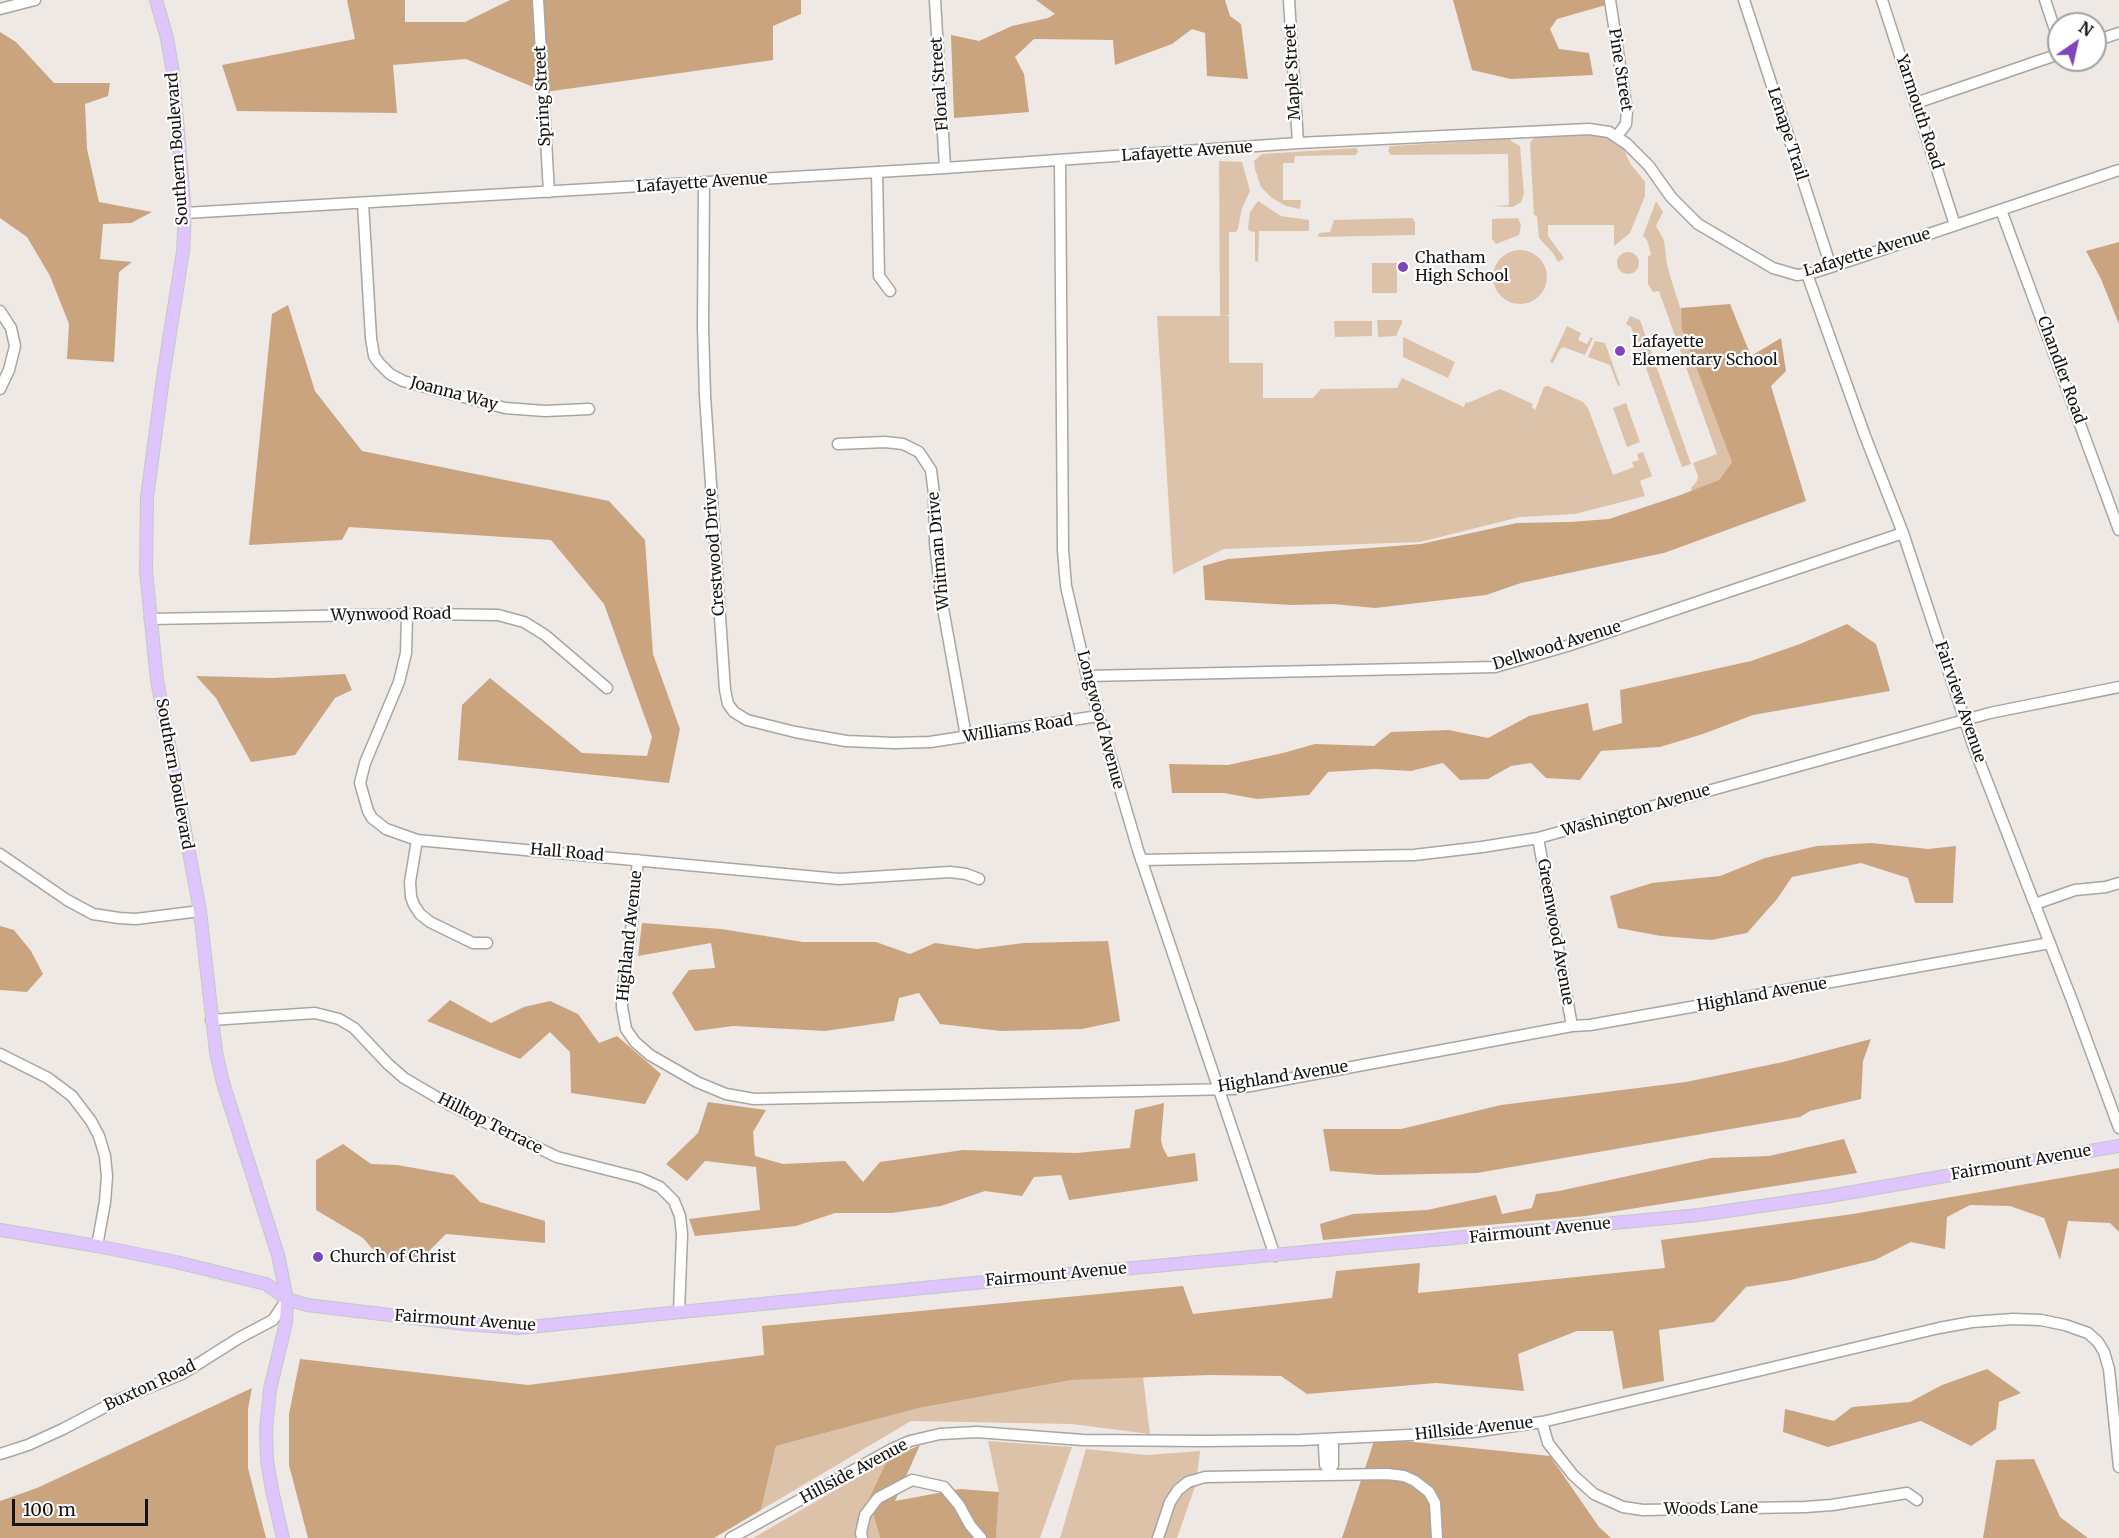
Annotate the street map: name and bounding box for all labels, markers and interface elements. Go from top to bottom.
north arrow [2047,12,2107,72]
text: N [2075,17,2097,41]
street label: Maple Street [1281,23,1305,121]
street label: Pine Street [1604,27,1636,113]
street label: Floral Street [927,36,953,132]
street label: Spring Street [531,45,555,147]
street label: Yarmouth Road [1891,52,1947,172]
street label: Southern Boulevard [163,72,193,226]
street label: Lenape Trail [1763,85,1811,183]
street label: Lafayette Avenue [1121,138,1253,166]
street label: Lafayette Avenue [636,169,768,197]
street label: Lafayette Avenue [1801,225,1933,281]
place label: Chatham High School [1415,248,1509,286]
marker: Chatham High School [1396,260,1410,274]
street label: Chandler Road [2033,314,2089,426]
place label: Lafayette Elementary School [1632,332,1778,370]
marker: Lafayette Elementary School [1613,344,1627,358]
street label: Joanna Way [408,373,500,415]
street label: Crestwood Drive [701,488,729,616]
street label: Whitman Drive [924,491,954,611]
street label: Wynwood Road [331,604,451,626]
street label: Dellwood Avenue [1491,617,1623,675]
street label: Fairview Avenue [1930,639,1990,765]
street label: Longwood Avenue [1072,649,1128,791]
street label: Southern Boulevard [151,697,197,851]
street label: Williams Road [962,711,1074,747]
street label: Washington Avenue [1560,781,1712,841]
street label: Hall Road [529,840,605,866]
street label: Greenwood Avenue [1533,857,1577,1007]
street label: Highland Avenue [614,870,646,1002]
street label: Highland Avenue [1696,974,1828,1016]
street label: Highland Avenue [1217,1057,1349,1097]
street label: Hilltop Terrace [435,1089,545,1159]
street label: Fairmount Avenue [1950,1141,2092,1185]
street label: Fairmount Avenue [1468,1214,1612,1248]
place label: Church of Christ [330,1247,456,1267]
marker: Church of Christ [311,1250,325,1264]
street label: Fairmount Avenue [985,1259,1127,1291]
street label: Fairmount Avenue [394,1306,536,1336]
street label: Buxton Road [101,1356,199,1416]
street label: Hillside Avenue [1414,1413,1534,1445]
street label: Hillside Avenue [797,1436,911,1508]
scale bar [15,1487,152,1525]
text: 100 m [23,1498,76,1521]
street label: Woods Lane [1664,1499,1758,1519]

